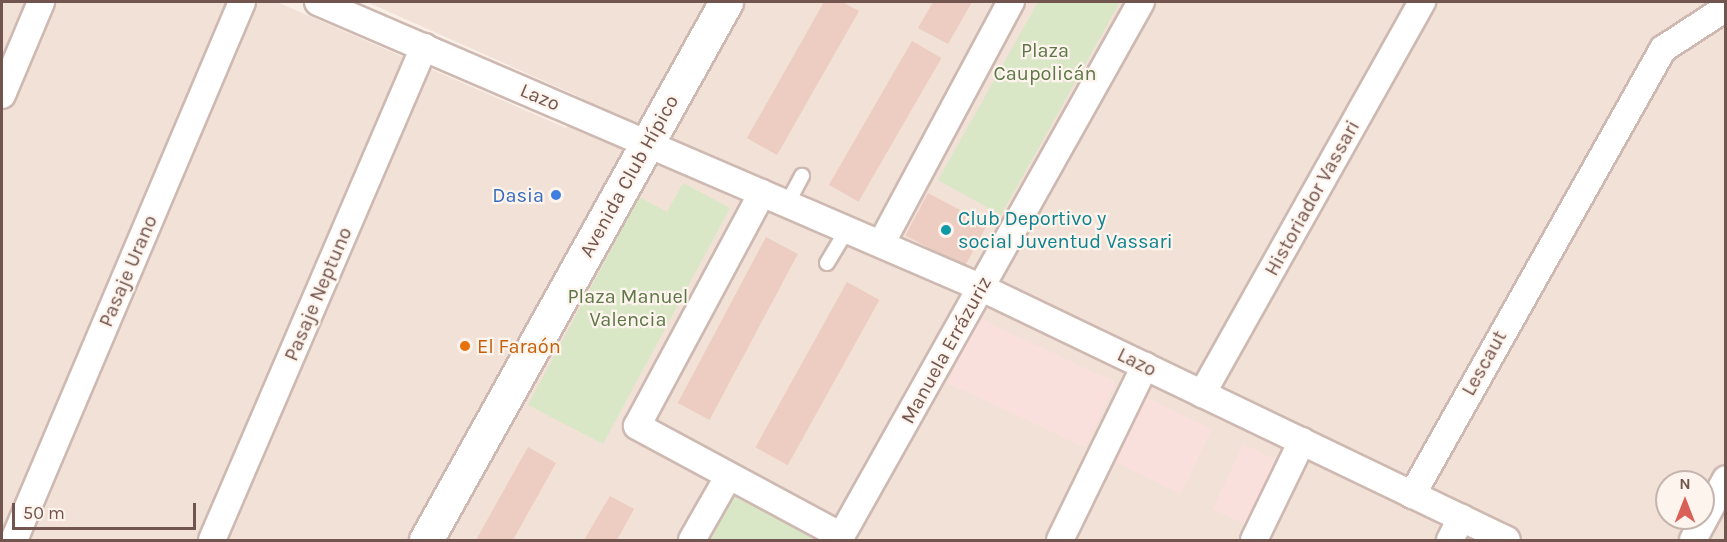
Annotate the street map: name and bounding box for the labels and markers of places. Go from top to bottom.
place label: Dasia [492,183,544,207]
marker: Dasia [549,188,563,202]
place label: Club Deportivo y social Juventud Vassari [958,207,1173,254]
marker: Club Deportivo y social Juventud Vassari [939,223,953,237]
place label: El Faraón [477,334,561,358]
marker: El Faraón [458,339,472,353]

